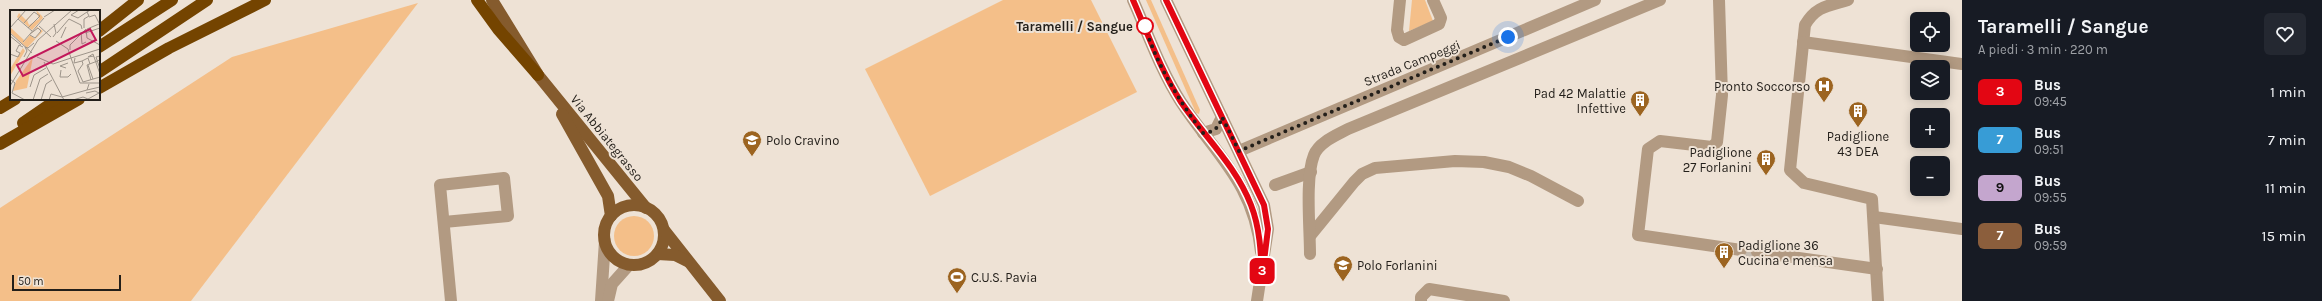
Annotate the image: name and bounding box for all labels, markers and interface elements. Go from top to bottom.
inset map [10,10,100,100]
map controls [1910,12,1950,196]
button: locate [1910,12,1950,52]
button: heart [2264,13,2306,55]
text: Taramelli / Sangue [1978,16,2149,38]
marker: Taramelli / Sangue [1136,17,1154,35]
place label: Taramelli / Sangue [1016,19,1133,34]
your location [1498,27,1518,47]
street label: Strada Campeggi [1362,37,1462,89]
text: A piedi · 3 min · 220 m [1978,42,2108,57]
button: layers [1910,60,1950,100]
hospital icon: Pronto Soccorso [1813,75,1835,103]
text: Bus [2034,76,2061,94]
place label: Pronto Soccorso [1714,79,1810,94]
text: 3 [1996,83,2004,100]
text: 1 min [2270,83,2306,101]
place label: Pad 42 Malattie Infettive [1534,86,1626,116]
building icon: Pad 42 Malattie Infettive [1629,89,1651,117]
street label: Via Abbiategrasso [568,92,646,184]
text: 09:45 [2034,94,2067,109]
building icon: Padiglione 43 DEA [1847,100,1869,128]
button: + [1910,108,1950,148]
text: Bus [2034,124,2061,142]
school or university icon: Polo Cravino [741,129,763,157]
place label: Padiglione 43 DEA [1827,129,1890,159]
text: 7 [1997,131,2003,148]
text: 7 min [2268,131,2306,149]
place label: Polo Cravino [766,133,839,148]
text: 09:51 [2034,142,2064,157]
place label: Padiglione 27 Forlanini [1683,145,1752,175]
building icon: Padiglione 27 Forlanini [1755,148,1777,176]
button: − [1910,156,1950,196]
text: Bus [2034,172,2061,190]
text: 9 [1996,179,2004,196]
text: 11 min [2265,179,2306,197]
text: 09:55 [2034,190,2067,205]
text: Bus [2034,220,2061,238]
text: 7 [1997,227,2003,244]
text: 15 min [2261,227,2306,245]
place label: Padiglione 36 Cucina e mensa [1738,238,1833,268]
text: 09:59 [2034,238,2067,253]
building icon: Padiglione 36 Cucina e mensa [1713,241,1735,269]
school or university icon: Polo Forlanini [1332,254,1354,282]
line badge: 3 [1249,258,1275,284]
place label: Polo Forlanini [1357,258,1438,273]
text: 3 [1258,262,1266,279]
sports icon: C.U.S. Pavia [946,266,968,294]
place label: C.U.S. Pavia [971,270,1037,285]
scale bar [12,273,121,292]
text: 50 m [18,275,44,288]

